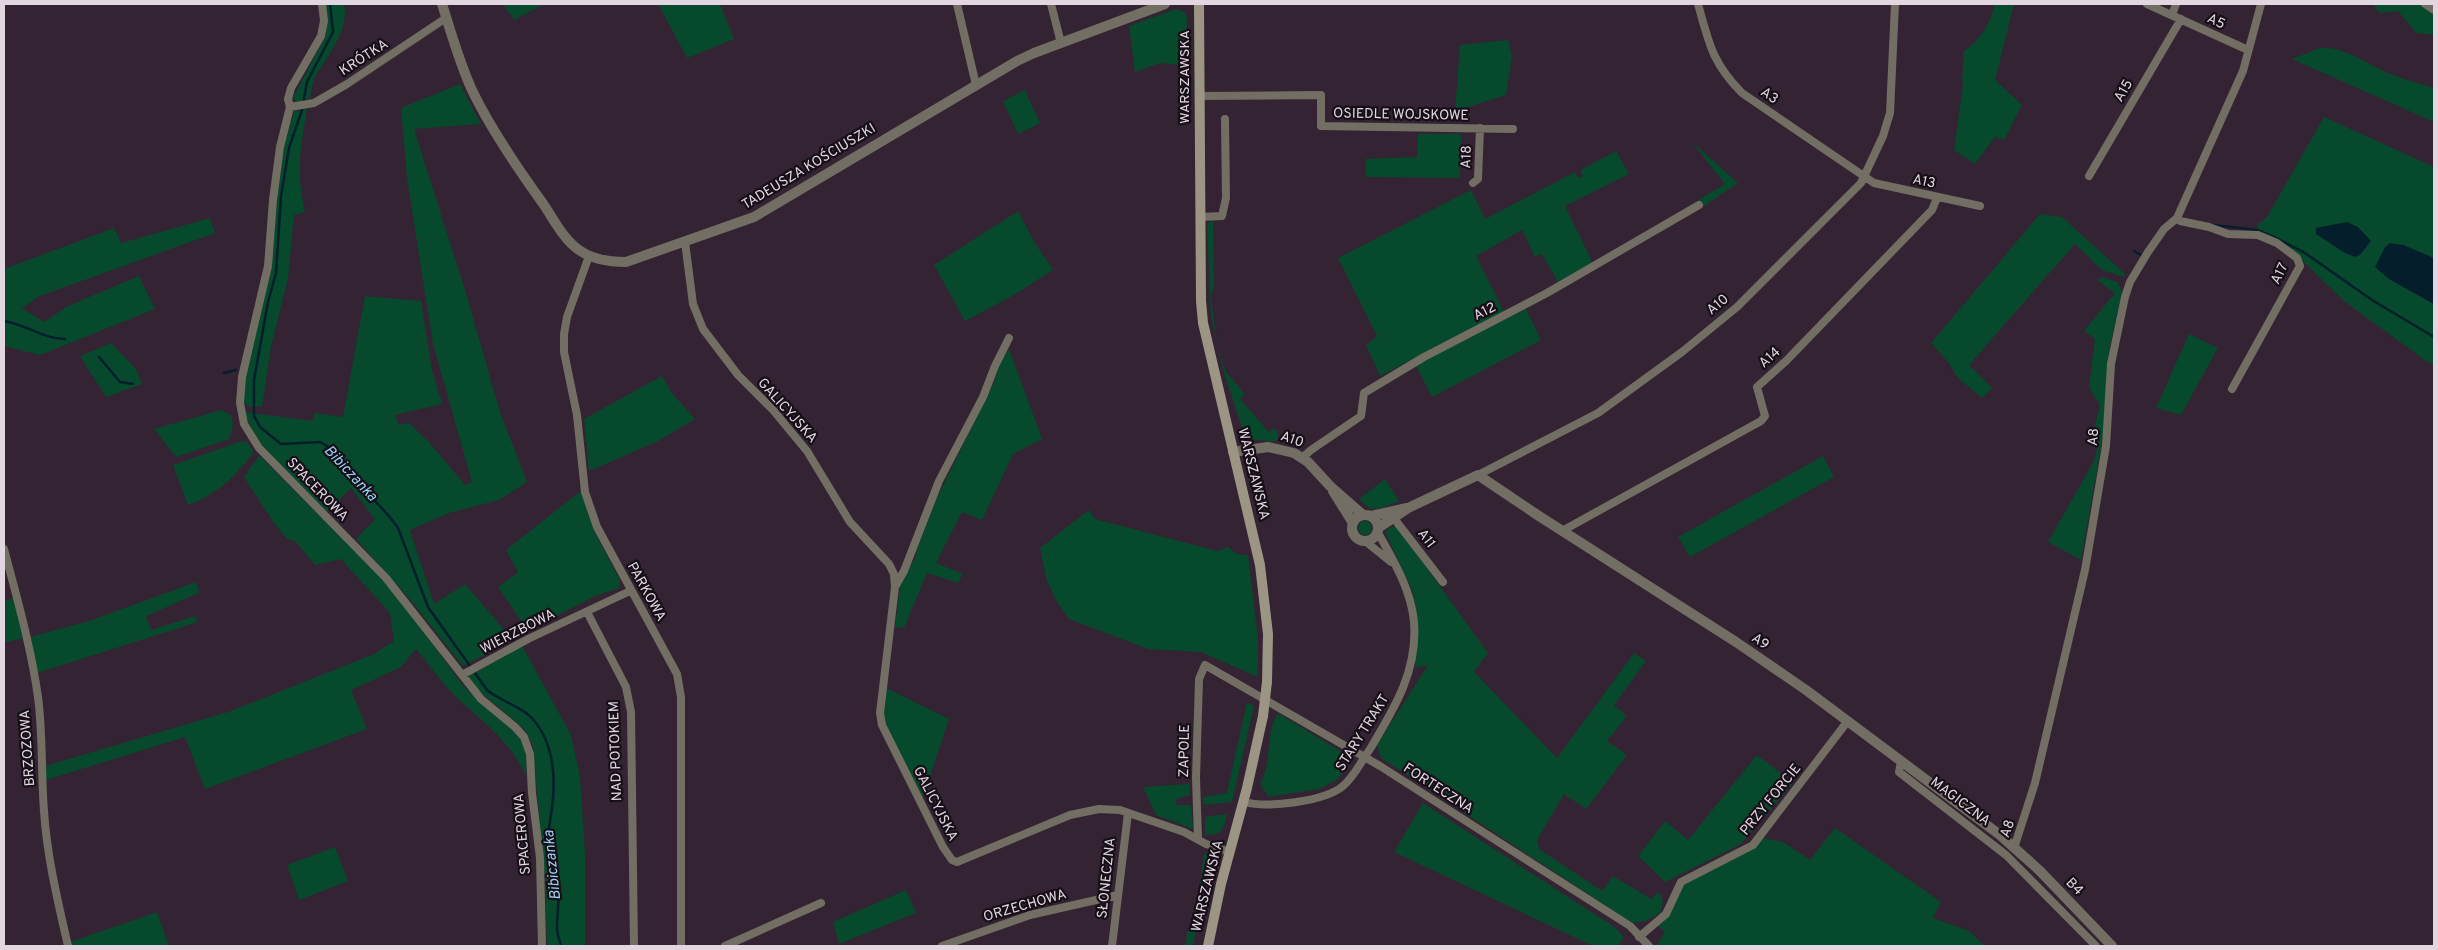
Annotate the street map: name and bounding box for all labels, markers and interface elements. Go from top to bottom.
street label: A5 [2204,10,2228,34]
street label: WARSZAWSKA [1177,30,1194,124]
street label: KRÓTKA [336,35,392,80]
street label: A15 [2111,77,2137,105]
street label: A3 [1757,84,1781,108]
street label: OSIEDLE WOJSKOWE [1333,105,1469,125]
street label: TADEUSZA KOŚCIUSZKI [738,119,879,214]
street label: A18 [1458,145,1476,169]
street label: A13 [1911,171,1937,193]
street label: A17 [2267,260,2293,288]
street label: A10 [1704,291,1732,319]
street label: A12 [1471,299,1499,325]
street label: A14 [1756,344,1784,372]
street label: GALICYJSKA [753,375,821,447]
street label: WARSZAWSKA [1233,426,1273,522]
street label: A8 [2085,427,2103,447]
street label: A10 [1278,428,1306,452]
water label: Bibiczanka [319,442,381,506]
street label: SPACEROWA [283,455,351,525]
street label: A11 [1413,526,1439,552]
street label: PARKOWA [623,559,669,625]
street label: WIERZBOWA [478,606,558,658]
street label: A9 [1748,630,1772,654]
street label: STARY TRAKT [1333,691,1393,775]
street label: NAD POTOKIEM [606,700,626,802]
street label: BRZOZOWA [17,709,39,787]
street label: ZAPOLE [1176,724,1194,778]
street label: FORTECZNA [1400,760,1476,818]
street label: PRZY FORCIE [1737,761,1805,839]
street label: GALICYJSKA [909,764,961,844]
street label: MAGICZNA [1927,774,1993,830]
street label: SPACEROWA [511,793,535,875]
street label: A8 [1997,818,2019,840]
water label: Bibiczanka [540,829,566,901]
street label: SŁONECZNA [1094,837,1120,919]
street label: WARSZAWSKA [1188,838,1228,934]
street label: B4 [2062,875,2086,899]
street label: ORZECHOWA [982,886,1068,926]

